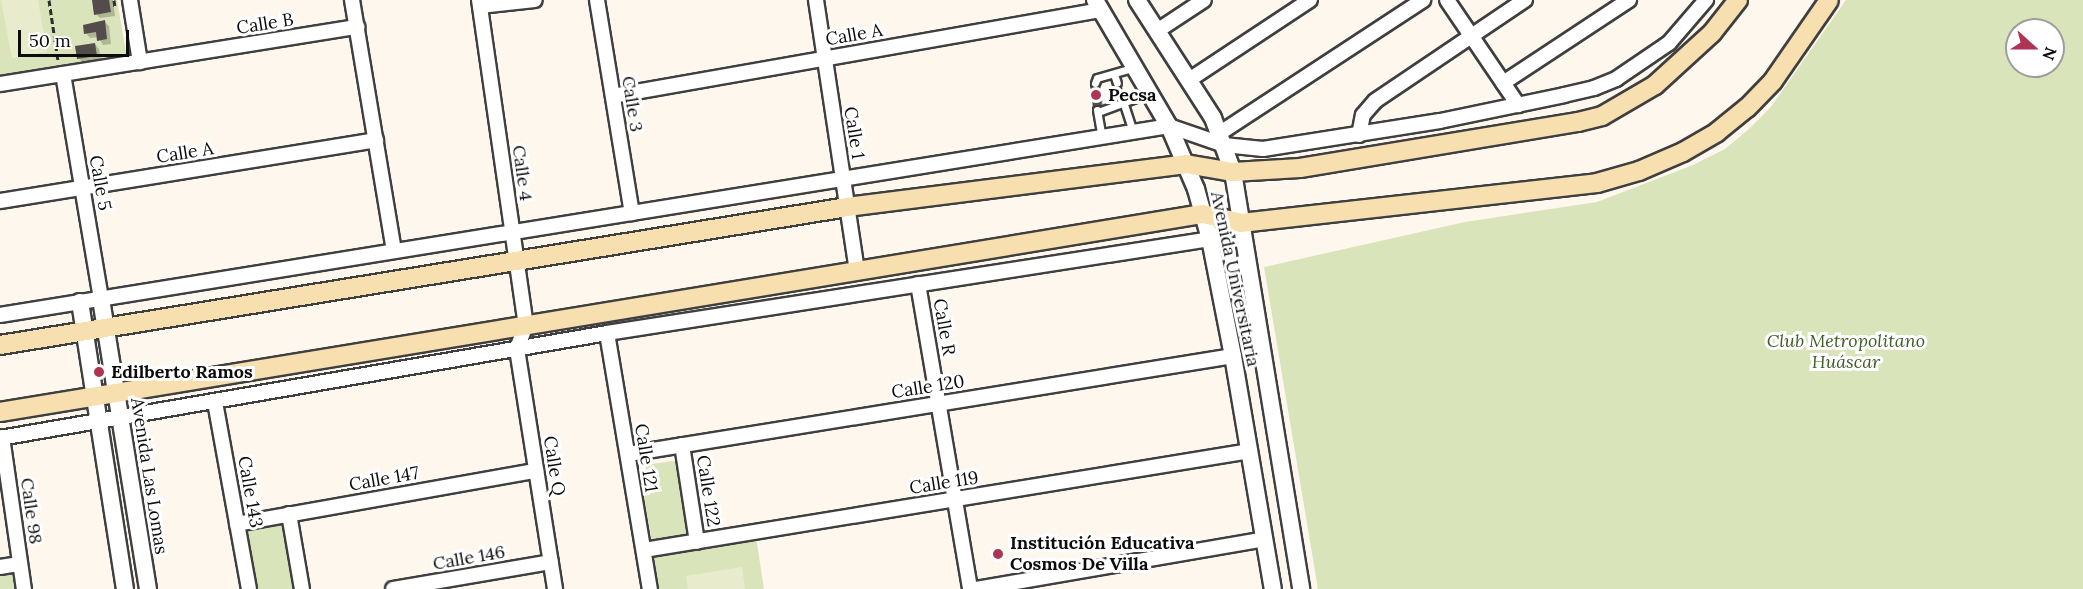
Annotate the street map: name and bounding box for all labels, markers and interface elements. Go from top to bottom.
street label: Calle B [235,9,295,39]
scale bar [21,18,132,56]
north arrow [2005,18,2065,78]
street label: Calle A [824,19,884,51]
text: 50 m [29,29,71,52]
text: N [2038,44,2061,63]
street label: Calle 3 [617,75,647,133]
place label: Pecsa [1108,84,1156,106]
marker: Pecsa [1089,88,1103,102]
street label: Calle 1 [839,105,869,161]
street label: Calle A [155,138,215,168]
street label: Calle 4 [507,144,537,202]
street label: Calle 5 [85,154,115,212]
street label: Avenida Universitaria [1206,189,1264,369]
street label: Calle R [928,297,960,357]
park label: Club Metropolitano Huáscar [1767,331,1925,374]
place label: Edilberto Ramos [111,361,253,383]
marker: Edilberto Ramos [92,365,106,379]
street label: Calle 120 [890,371,966,403]
street label: Avenida Las Lomas [126,396,172,556]
street label: Calle 121 [630,422,662,494]
street label: Calle Q [539,434,569,498]
street label: Calle 143 [233,454,267,530]
street label: Calle 122 [692,454,724,528]
street label: Calle 147 [347,462,421,496]
street label: Calle 119 [908,467,980,499]
street label: Calle 98 [16,476,46,546]
place label: Institución Educativa Cosmos De Villa [1010,533,1194,576]
street label: Calle 146 [431,541,507,575]
marker: Institución Educativa Cosmos De Villa [991,547,1005,561]

